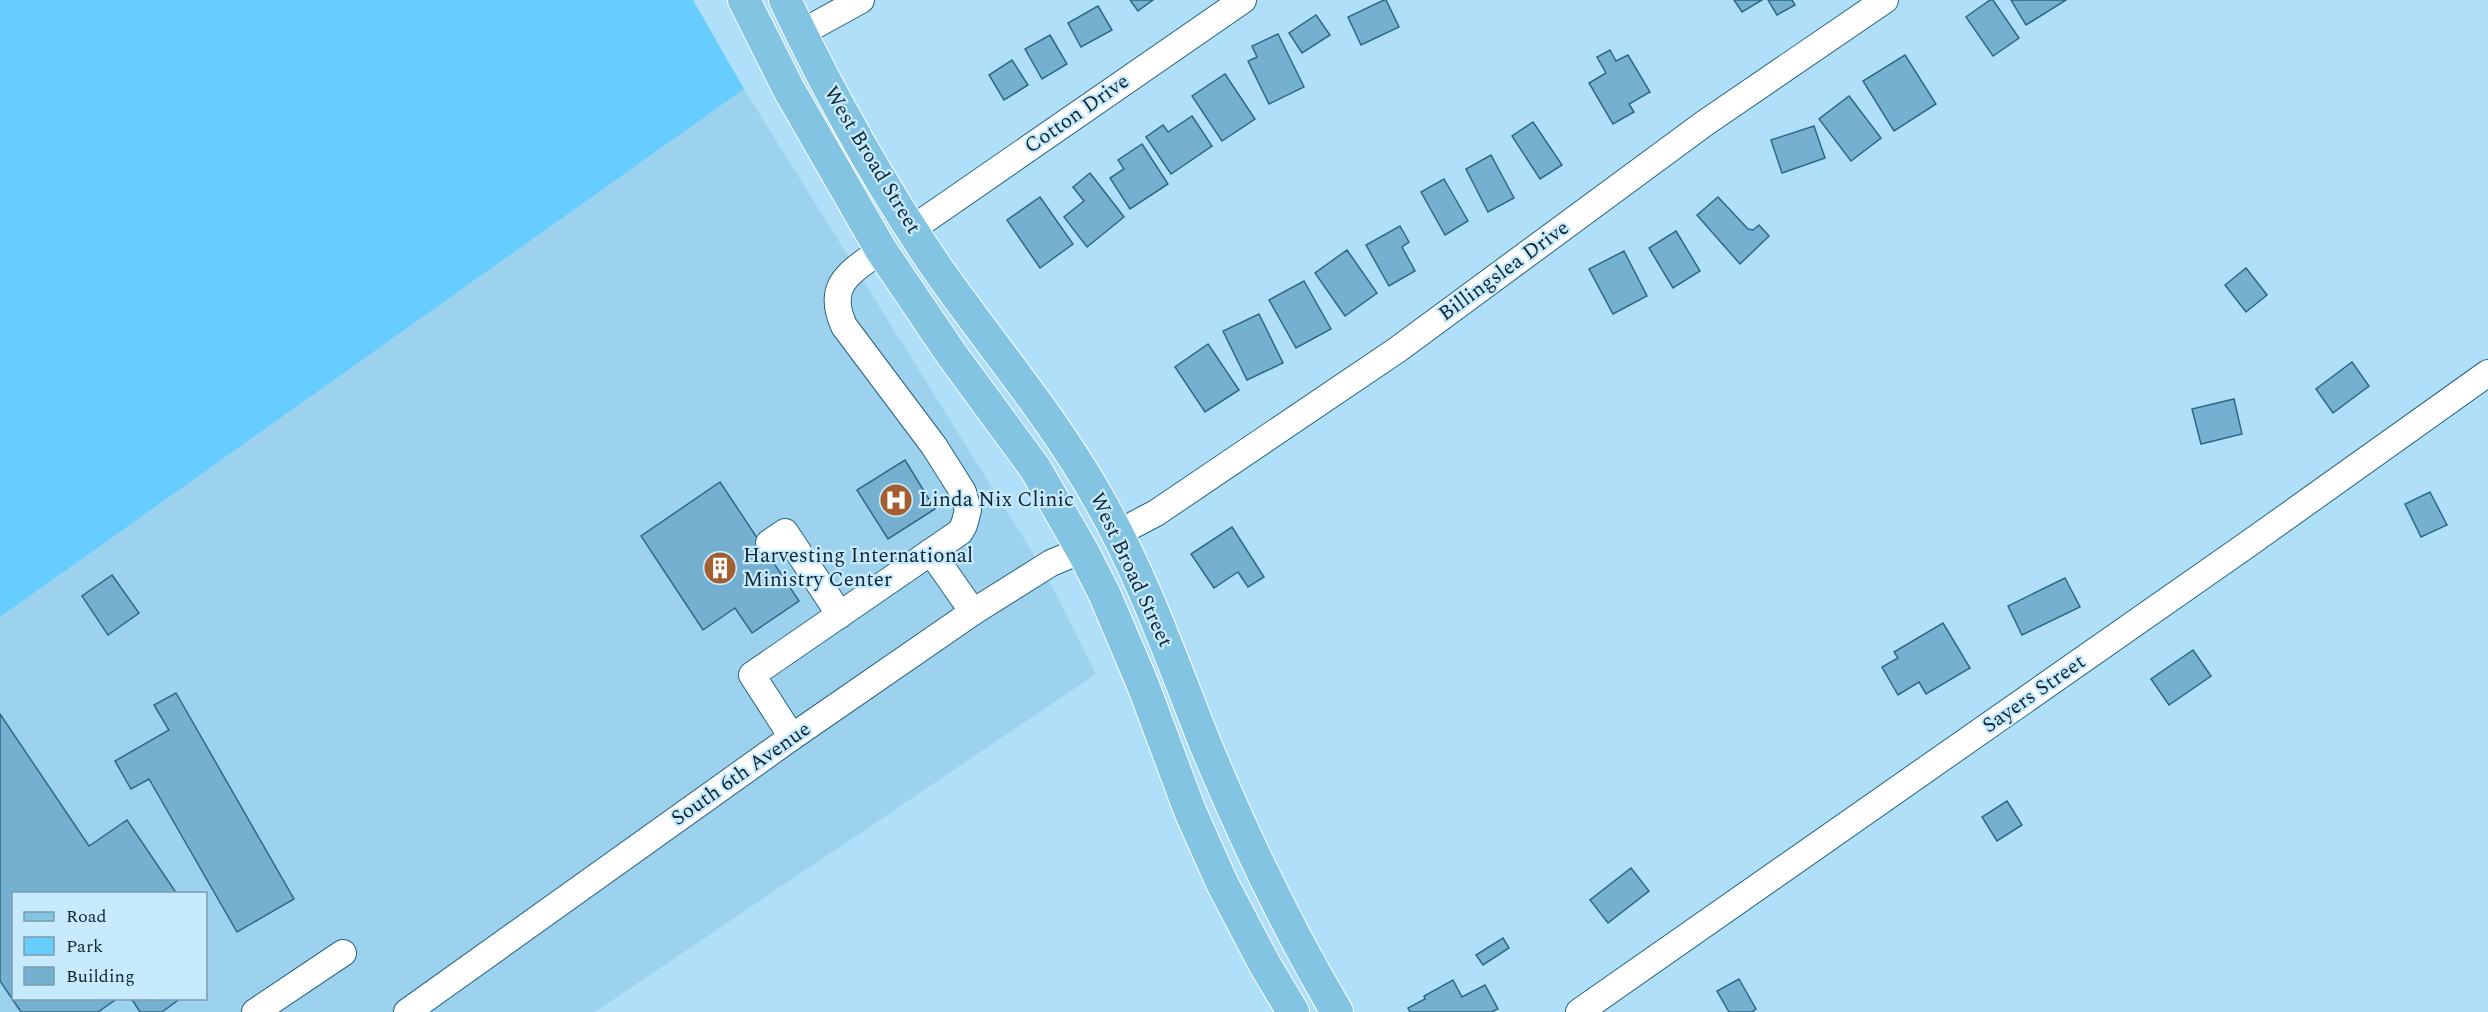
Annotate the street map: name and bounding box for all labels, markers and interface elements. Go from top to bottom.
street label: Cotton Drive [1018,66,1136,162]
street label: West Broad Street [815,80,929,240]
street label: Billingslea Drive [1432,212,1576,330]
hospital icon: Linda Nix Clinic [878,482,914,518]
place label: Linda Nix Clinic [919,484,1074,516]
street label: West Broad Street [1081,487,1181,653]
place label: Harvesting International Ministry Center [743,540,973,596]
building icon: Harvesting International Ministry Center [702,550,738,586]
street label: Sayers Street [1976,647,2092,741]
street label: South 6th Avenue [665,714,817,834]
legend [12,892,207,1000]
text: Road [66,903,107,930]
text: Park [66,933,103,960]
text: Building [66,963,135,990]

